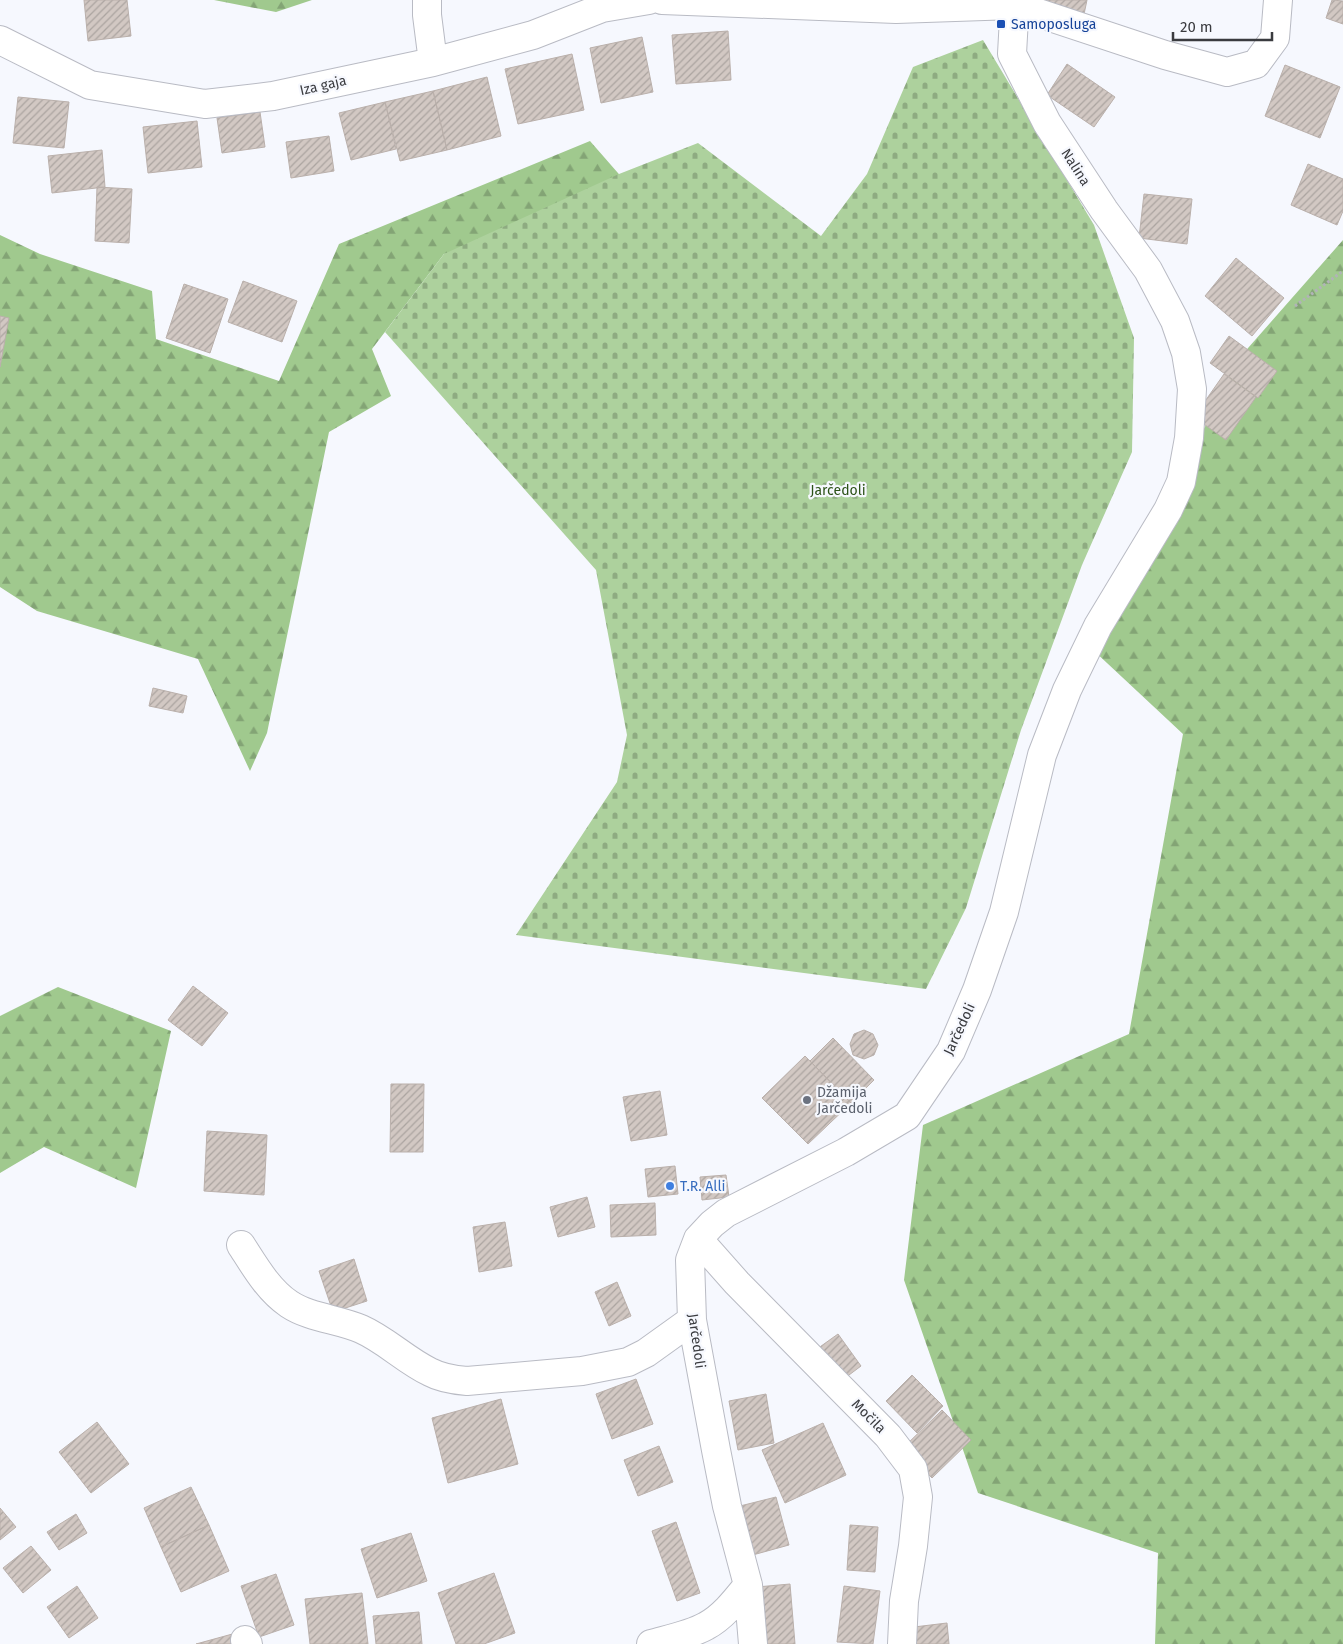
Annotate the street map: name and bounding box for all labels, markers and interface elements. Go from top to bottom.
scale bar [1173,10,1272,42]
place label: Samoposluga [1011,16,1096,33]
marker: Samoposluga [995,18,1007,30]
text: 20 m [1180,18,1213,36]
street label: Iza gaja [298,72,348,99]
street label: Nalina [1057,145,1094,189]
park label: Jarčedoli [810,482,866,499]
street label: Jarčedoli [940,1000,979,1058]
place label: Džamija Jarčedoli [817,1084,873,1117]
marker: Džamija Jarčedoli [801,1094,813,1106]
place label: T.R. Alli [680,1178,725,1195]
marker: T.R. Alli [664,1180,676,1192]
street label: Jarčedoli [684,1312,709,1370]
street label: Močila [848,1396,889,1437]

